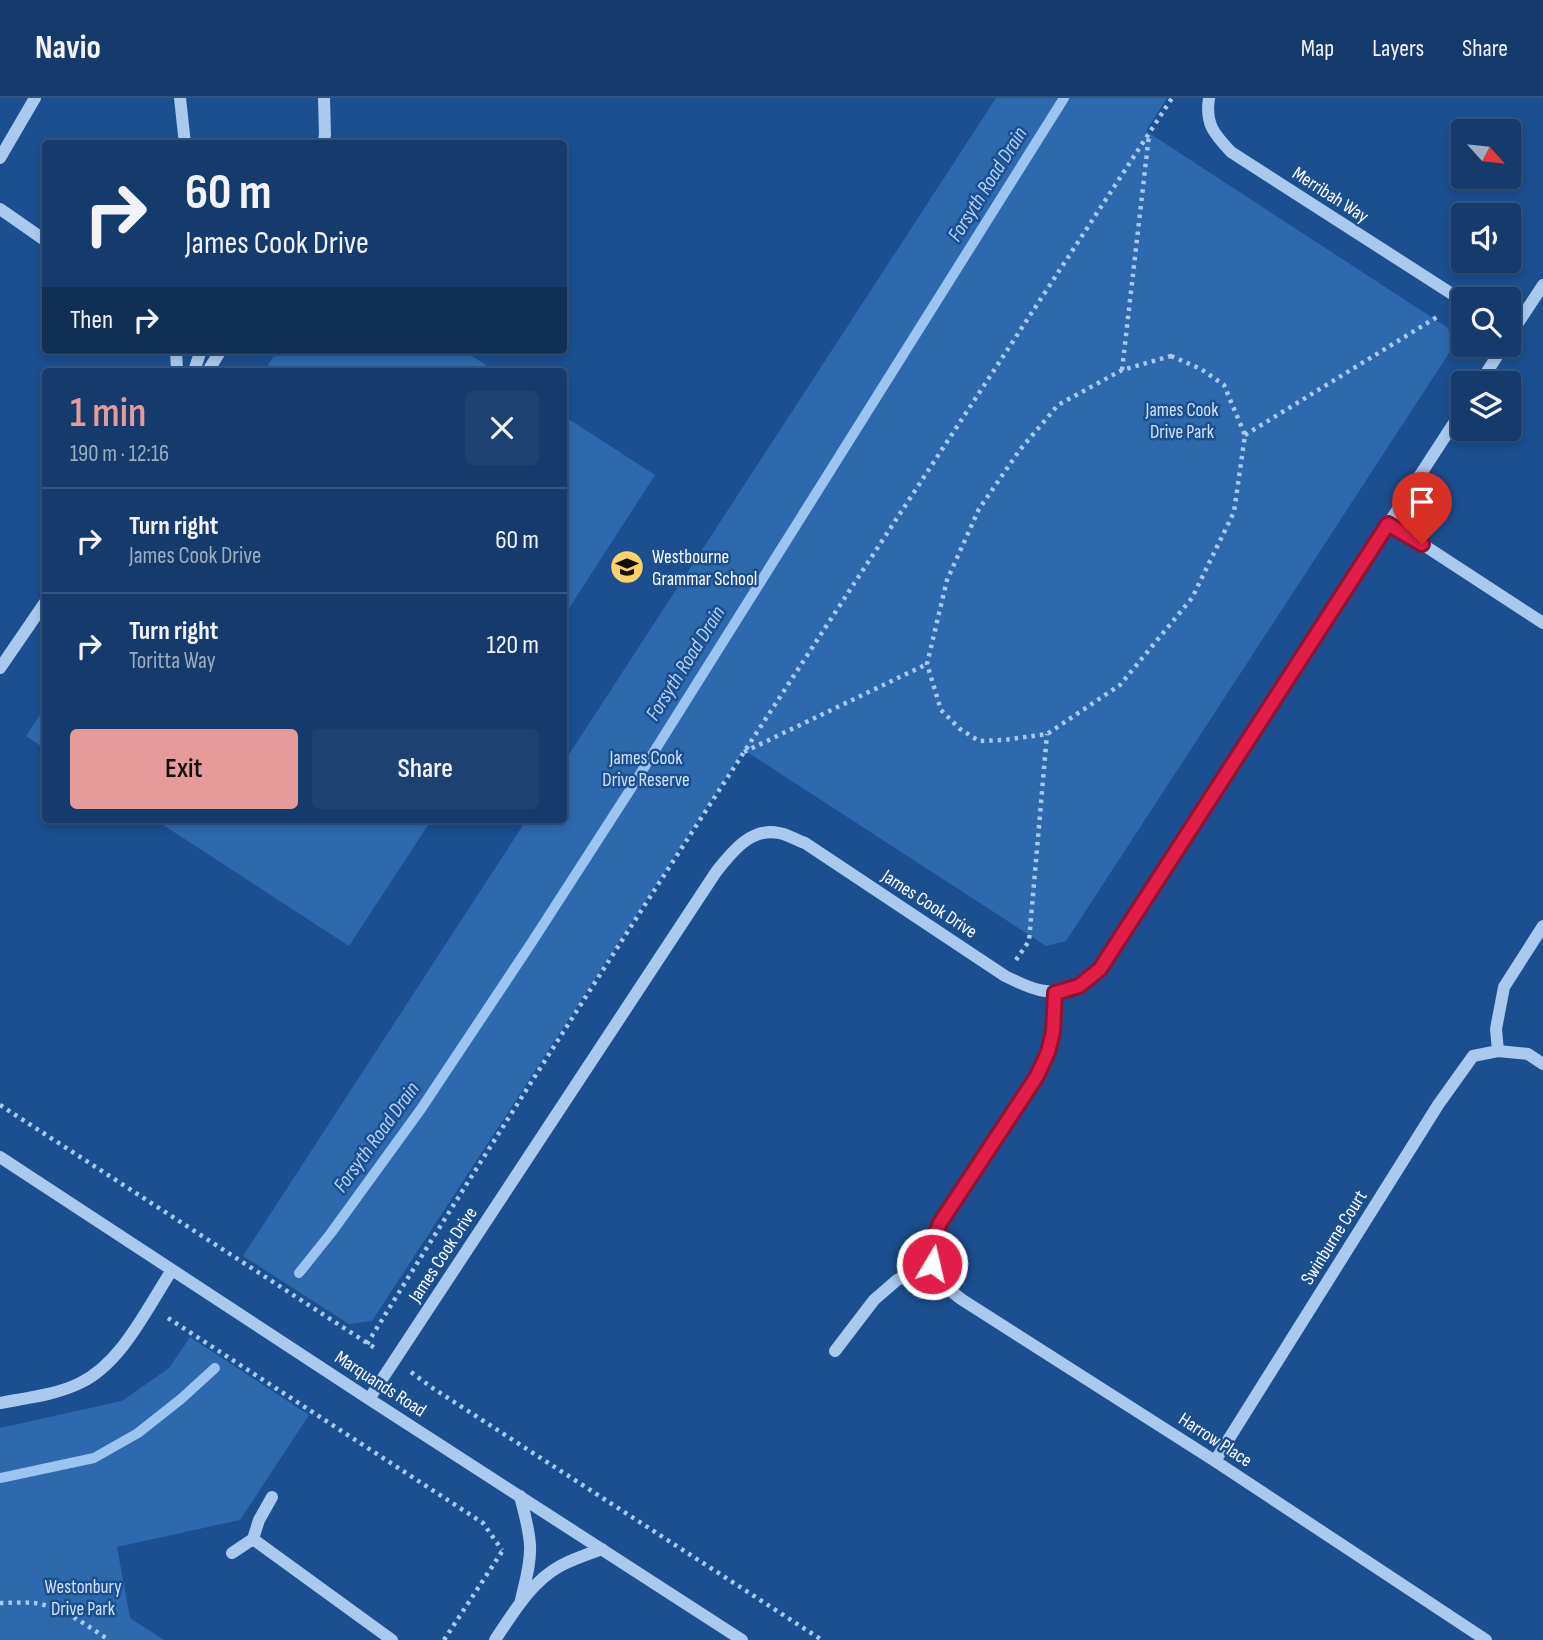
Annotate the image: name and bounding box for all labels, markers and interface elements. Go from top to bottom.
text: Navio [35,28,101,68]
text: Map [1301,34,1334,63]
text: Layers [1372,34,1424,63]
text: Share [1462,34,1508,63]
north arrow [1451,119,1521,189]
map controls [1451,119,1521,441]
water label: Forsyth Road Drain [942,122,1033,246]
street label: Merribah Way [1288,162,1373,229]
text: 60 m [185,164,272,223]
icon: right [70,168,161,259]
button: sound [1451,203,1521,273]
text: James Cook Drive [185,224,369,263]
button: search [1451,287,1521,357]
icon: right [127,301,165,339]
text: Then [70,305,113,336]
button: layers [1451,371,1521,441]
text: 1 min [70,388,146,439]
button: close [465,391,539,465]
park label: James Cook Drive Park [1145,399,1219,444]
text: 190 m · 12:16 [70,440,169,468]
pin [1392,472,1452,544]
icon: arrive [1403,483,1441,521]
text: Turn right [129,511,218,542]
icon: right [70,522,108,560]
text: 60 m [495,525,539,556]
text: James Cook Drive [129,542,261,570]
place label: Westbourne Grammar School [652,546,757,591]
school or university icon: Westbourne Grammar School [608,548,646,586]
water label: Forsyth Road Drain [640,601,731,725]
text: Turn right [129,616,218,647]
icon: right [70,627,108,665]
text: 120 m [486,630,539,661]
text: Toritta Way [129,647,216,675]
button: Exit [70,729,298,809]
button: Share [312,729,539,809]
park label: James Cook Drive Reserve [602,747,690,792]
street label: James Cook Drive [876,864,981,944]
water label: Forsyth Road Drain [328,1077,425,1197]
street label: Swinburne Court [1296,1186,1372,1289]
street label: James Cook Drive [403,1203,483,1308]
position arrow [895,1227,969,1301]
street label: Marquands Road [330,1346,430,1422]
street label: Harrow Place [1174,1408,1256,1473]
park label: Westonbury Drive Park [45,1576,122,1621]

